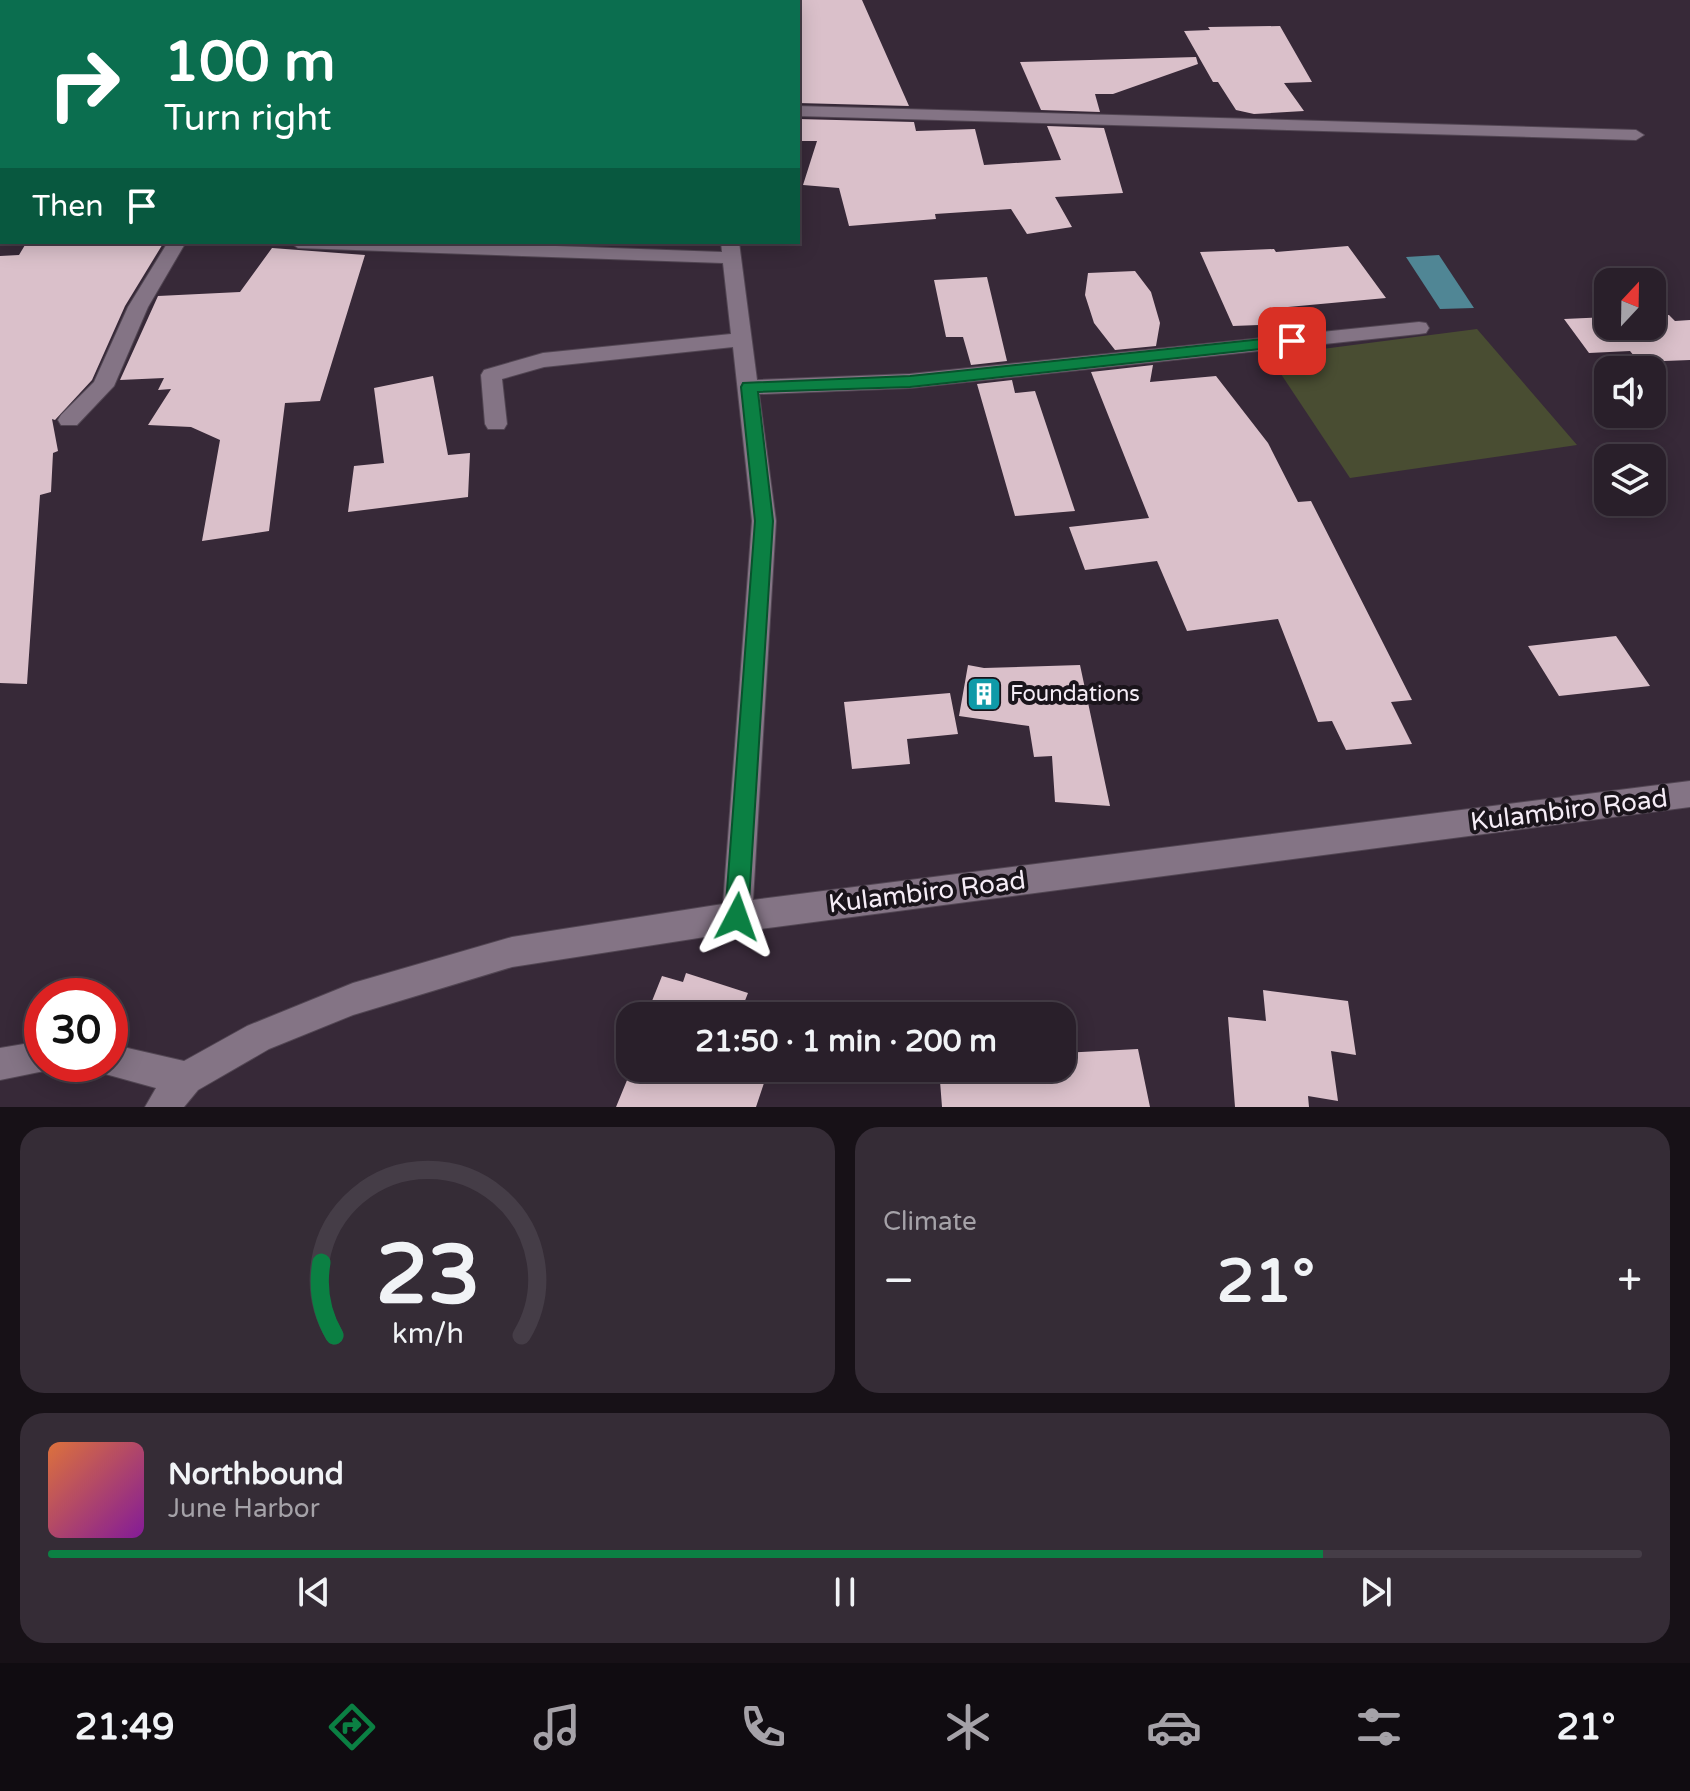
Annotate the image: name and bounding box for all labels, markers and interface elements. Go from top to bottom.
text: 100 m [164,29,335,96]
icon: right [32,32,136,136]
text: Turn right [164,97,331,140]
icon: arrive [120,184,164,228]
text: Then [32,188,104,225]
north arrow [1594,268,1666,340]
map controls [1594,268,1666,516]
pin [1258,307,1326,375]
icon: arrive [1270,319,1314,363]
button: sound [1594,356,1666,428]
button: layers [1594,444,1666,516]
building icon: Foundations [965,675,1003,713]
place label: Foundations [1010,681,1140,707]
street label: Kulambiro Road [1469,783,1669,837]
street label: Kulambiro Road [827,865,1027,919]
position arrow [695,875,779,959]
speed limit sign: 30 [24,978,128,1082]
text: 21:50 · 1 min · 200 m [695,1023,997,1060]
text: Climate [883,1206,977,1237]
text: 23 [375,1226,480,1326]
text: 21° [1217,1246,1315,1318]
text: − [883,1255,914,1308]
text: + [1617,1255,1642,1308]
text: km/h [392,1317,463,1351]
text: Northbound [168,1456,344,1493]
text: June Harbor [168,1493,320,1524]
icon: previous [292,1570,336,1614]
icon: pause [823,1570,867,1614]
icon: next [1354,1570,1398,1614]
icon: directions [324,1699,380,1755]
icon: music [529,1699,585,1755]
icon: phone [735,1699,791,1755]
icon: climate [940,1699,996,1755]
icon: car [1146,1699,1202,1755]
icon: filters [1351,1699,1407,1755]
text: 21:49 [75,1706,175,1749]
text: 21° [1556,1706,1615,1749]

